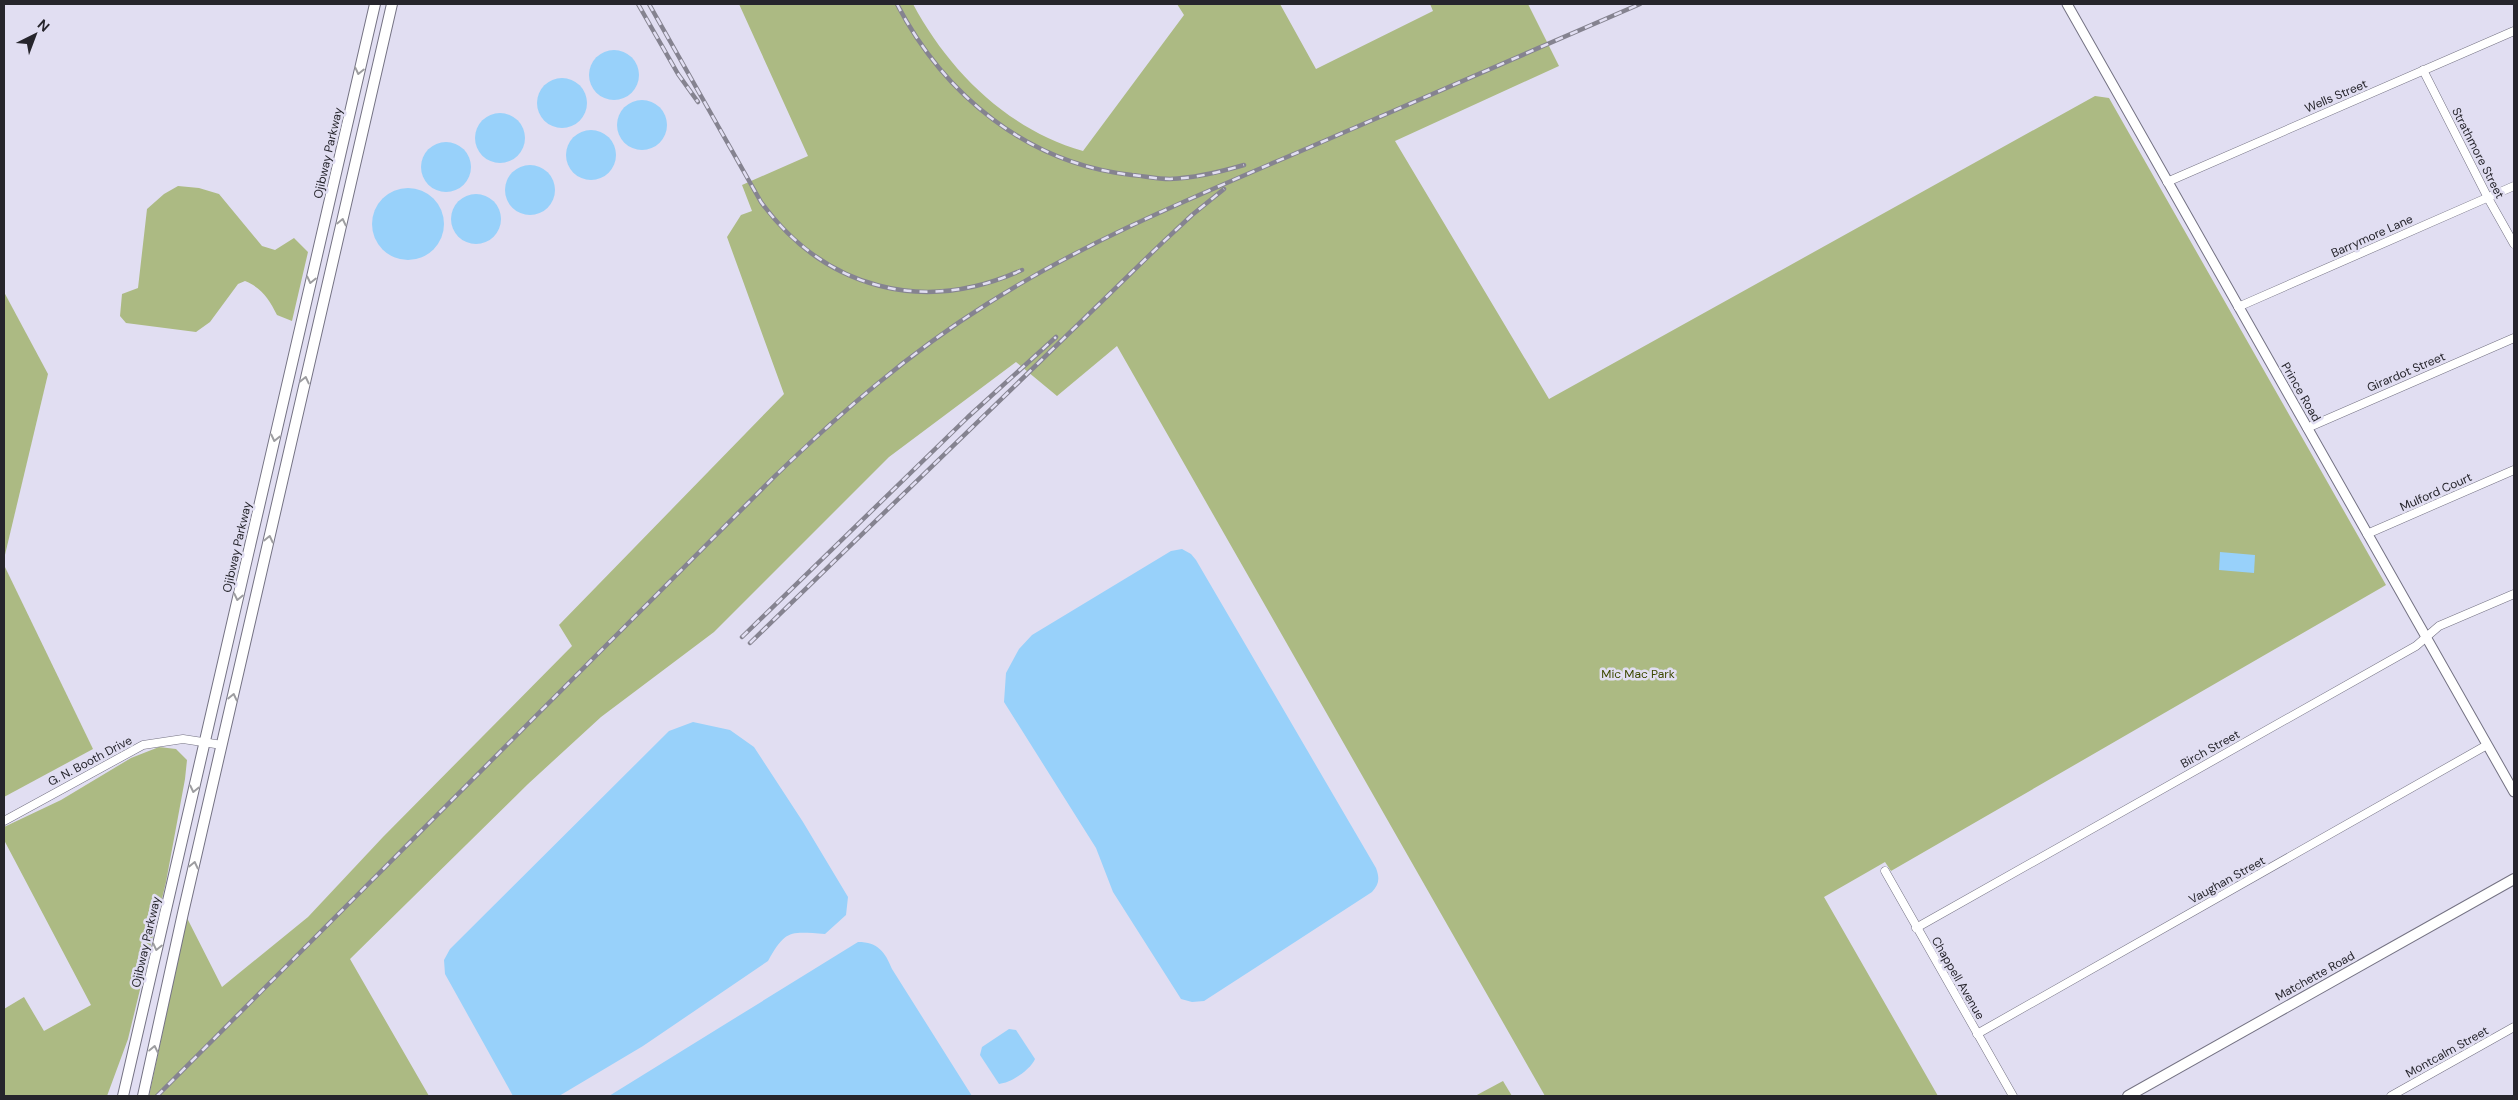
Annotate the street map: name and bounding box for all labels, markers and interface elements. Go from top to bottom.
north arrow [10,10,60,60]
text: N [34,15,54,35]
one-way arrow [354,66,365,75]
street label: Wells Street [2302,76,2370,116]
street label: Ojibway Parkway [310,105,346,200]
street label: Strathmore Street [2448,105,2508,201]
street label: Barrymore Lane [2329,211,2416,261]
one-way arrow [336,218,347,227]
one-way arrow [306,276,317,285]
street label: Girardot Street [2364,348,2448,396]
street label: Prince Road [2278,359,2324,425]
one-way arrow [299,376,310,385]
one-way arrow [270,434,281,443]
street label: Mulford Court [2397,469,2475,515]
street label: Ojibway Parkway [219,499,255,594]
one-way arrow [263,534,274,543]
one-way arrow [233,592,244,601]
park label: Mic Mac Park [1601,666,1675,682]
one-way arrow [227,693,238,702]
street label: Birch Street [2178,726,2243,772]
street label: G. N. Booth Drive [45,732,135,790]
one-way arrow [189,784,200,793]
street label: Vaughan Street [2186,852,2268,908]
one-way arrow [188,861,199,870]
street label: Ojibway Parkway [128,894,164,989]
street label: Chappell Avenue [1928,934,1988,1023]
one-way arrow [152,942,163,951]
street label: Matchette Road [2272,948,2358,1004]
street label: Montcalm Street [2403,1022,2492,1081]
one-way arrow [148,1044,158,1053]

